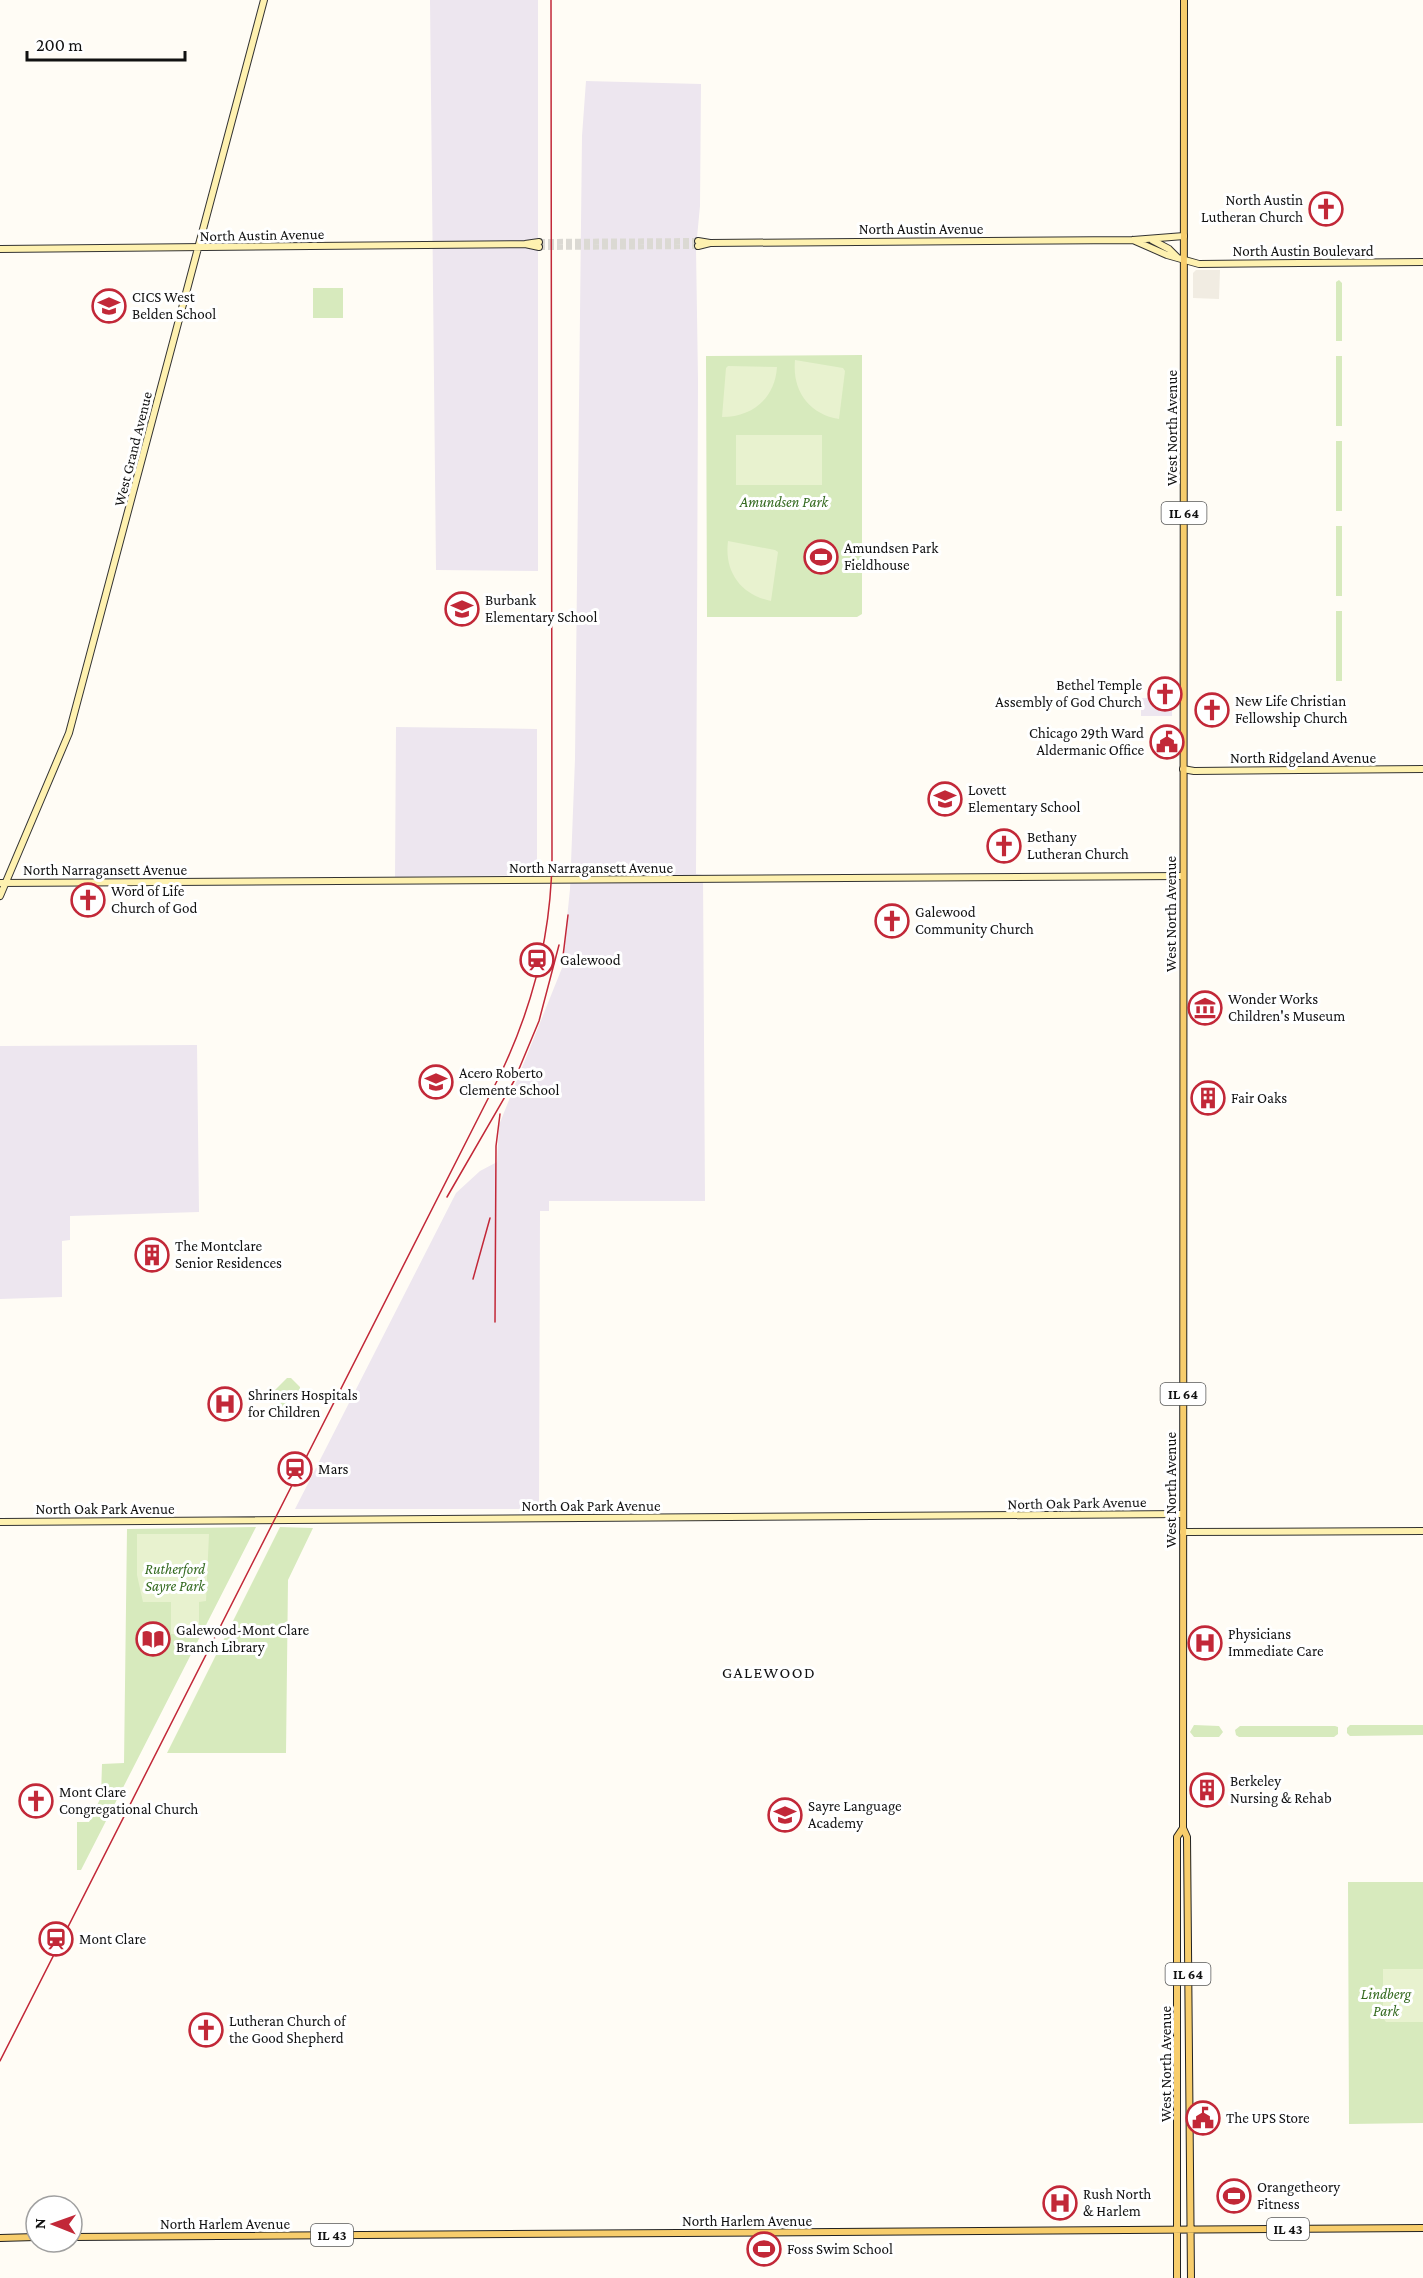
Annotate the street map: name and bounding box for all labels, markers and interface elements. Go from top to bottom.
scale bar [27,24,184,62]
text: 200 m [36,35,83,55]
church icon: North Austin Lutheran Church [1308,191,1344,227]
place label: North Austin Lutheran Church [1201,192,1303,225]
street label: North Austin Avenue [859,221,984,237]
street label: North Austin Avenue [200,226,325,244]
street label: North Austin Boulevard [1232,243,1374,259]
school or university icon: CICS West Belden School [91,288,127,324]
place label: CICS West Belden School [132,289,216,322]
street label: West North Avenue [1164,370,1180,486]
street label: West Grand Avenue [111,390,155,508]
park label: Amundsen Park [739,494,830,510]
road number: IL 64 [1162,502,1206,524]
sports icon: Amundsen Park Fieldhouse [803,539,839,575]
place label: Amundsen Park Fieldhouse [844,540,939,573]
school or university icon: Burbank Elementary School [444,591,480,627]
place label: Burbank Elementary School [485,592,597,626]
church icon: Bethel Temple Assembly of God Church [1147,676,1183,712]
place label: Bethel Temple Assembly of God Church [995,677,1142,711]
church icon: New Life Christian Fellowship Church [1194,692,1230,728]
place label: New Life Christian Fellowship Church [1235,693,1348,727]
public building icon: Chicago 29th Ward Aldermanic Office [1149,724,1185,760]
place label: Chicago 29th Ward Aldermanic Office [1029,725,1144,758]
street label: North Ridgeland Avenue [1230,750,1376,767]
school or university icon: Lovett Elementary School [927,781,963,817]
place label: Lovett Elementary School [968,782,1080,816]
church icon: Bethany Lutheran Church [986,828,1022,864]
place label: Bethany Lutheran Church [1027,829,1129,862]
street label: West North Avenue [1163,856,1179,972]
street label: North Narragansett Avenue [509,860,673,877]
street label: North Narragansett Avenue [23,862,187,879]
church icon: Word of Life Church of God [70,882,106,918]
place label: Word of Life Church of God [111,883,198,916]
church icon: Galewood Community Church [874,903,910,939]
place label: Galewood Community Church [915,904,1034,938]
station icon: Galewood [519,942,555,978]
place label: Galewood [560,952,621,968]
museum icon: Wonder Works Children's Museum [1187,990,1223,1026]
place label: Wonder Works Children's Museum [1228,991,1345,1024]
school or university icon: Acero Roberto Clemente School [418,1064,454,1100]
place label: Acero Roberto Clemente School [459,1065,559,1098]
building icon: Fair Oaks [1190,1080,1226,1116]
place label: Fair Oaks [1231,1090,1287,1106]
building icon: The Montclare Senior Residences [134,1237,170,1273]
place label: The Montclare Senior Residences [175,1238,282,1271]
road number: IL 64 [1160,1383,1206,1405]
hospital icon: Shriners Hospitals for Children [207,1386,243,1422]
place label: Shriners Hospitals for Children [248,1387,358,1420]
street label: West North Avenue [1163,1432,1179,1548]
station icon: Mars [277,1451,313,1487]
place label: Mars [318,1461,349,1477]
street label: North Oak Park Avenue [1007,1494,1147,1512]
street label: North Oak Park Avenue [522,1498,661,1514]
street label: North Oak Park Avenue [36,1501,175,1517]
park label: Rutherford Sayre Park [145,1561,206,1595]
library icon: Galewood-Mont Clare Branch Library [135,1621,171,1657]
place label: Galewood-Mont Clare Branch Library [176,1622,310,1656]
hospital icon: Physicians Immediate Care [1187,1625,1223,1661]
place label: Physicians Immediate Care [1228,1626,1324,1659]
district label: GALEWOOD [722,1664,816,1681]
building icon: Berkeley Nursing & Rehab [1189,1772,1225,1808]
place label: Berkeley Nursing & Rehab [1230,1773,1332,1807]
church icon: Mont Clare Congregational Church [18,1783,54,1819]
place label: Mont Clare Congregational Church [59,1784,198,1818]
school or university icon: Sayre Language Academy [767,1797,803,1833]
place label: Sayre Language Academy [808,1798,902,1832]
station icon: Mont Clare [38,1921,74,1957]
place label: Mont Clare [79,1931,146,1947]
road number: IL 64 [1166,1963,1210,1985]
park label: Lindberg Park [1361,1986,1411,2019]
street label: West North Avenue [1158,2006,1174,2122]
church icon: Lutheran Church of the Good Shepherd [188,2012,224,2048]
place label: Lutheran Church of the Good Shepherd [229,2013,347,2047]
public building icon: The UPS Store [1185,2100,1221,2136]
place label: The UPS Store [1226,2110,1310,2126]
sports icon: Orangetheory Fitness [1216,2178,1252,2214]
place label: Orangetheory Fitness [1257,2179,1340,2212]
hospital icon: Rush North & Harlem [1042,2185,1078,2221]
place label: Rush North & Harlem [1083,2186,1151,2219]
north arrow [24,2194,84,2254]
street label: North Harlem Avenue [682,2213,812,2229]
street label: North Harlem Avenue [160,2216,290,2232]
text: N [31,2218,48,2229]
road number: IL 43 [1267,2218,1309,2240]
road number: IL 43 [311,2224,353,2246]
sports icon: Foss Swim School [746,2231,782,2267]
place label: Foss Swim School [787,2241,893,2257]

